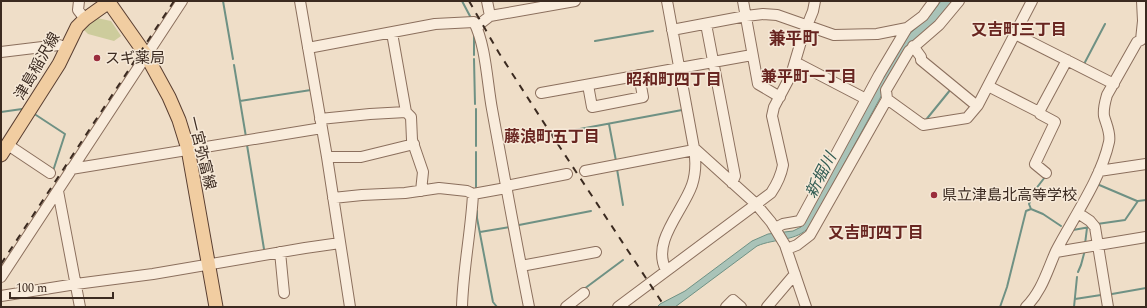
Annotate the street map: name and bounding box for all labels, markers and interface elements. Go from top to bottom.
district label: 又吉町三丁目 [971,18,1067,42]
district label: 兼平町 [769,26,820,52]
street label: 津島稲沢線 [9,28,66,104]
place label: スギ薬局 [105,47,165,70]
marker: スギ薬局 [92,53,102,63]
district label: 兼平町一丁目 [761,65,857,89]
district label: 昭和町四丁目 [626,68,722,92]
street label: 一宮弥富線 [181,114,222,192]
district label: 藤浪町五丁目 [504,125,600,149]
water label: 新堀川 [799,147,843,202]
place label: 県立津島北高等学校 [942,184,1077,207]
marker: 県立津島北高等学校 [929,190,939,200]
district label: 又吉町四丁目 [828,221,924,245]
scale bar [10,274,113,300]
text: 100 m [16,279,47,298]

